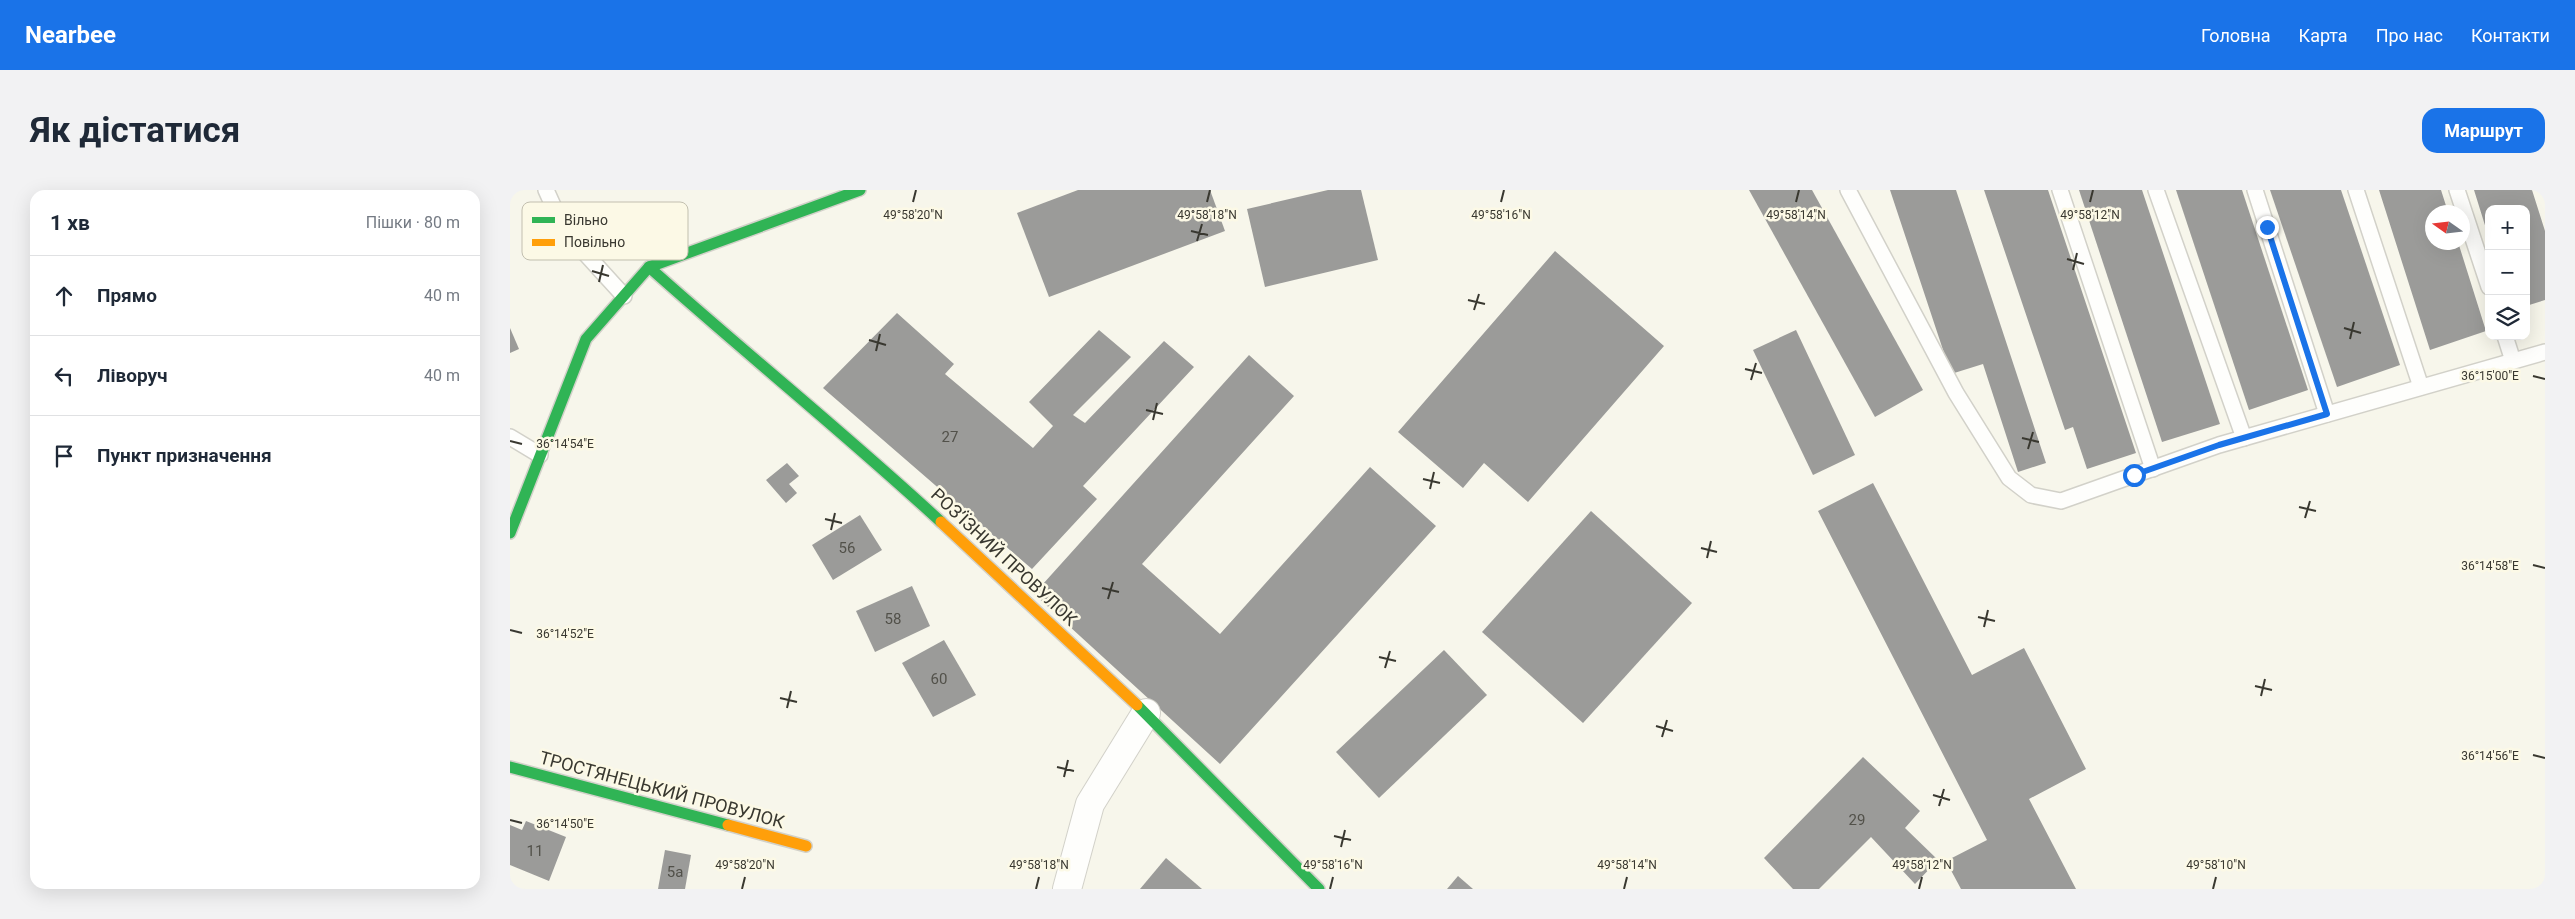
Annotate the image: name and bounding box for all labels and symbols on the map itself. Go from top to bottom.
legend [522,202,688,260]
north arrow [2425,205,2470,250]
text: 49°58'20"N [883,208,943,222]
text: 49°58'18"N [1177,208,1237,222]
text: 49°58'16"N [1471,208,1531,222]
text: 49°58'14"N [1766,208,1826,222]
text: 49°58'12"N [2060,208,2120,222]
text: Вільно [564,212,608,228]
route end [2256,216,2279,239]
text: Повільно [564,234,625,250]
text: 36°15'00"E [2461,369,2519,383]
house number: 27 [942,428,958,446]
text: 36°14'54"E [536,437,594,451]
route start [2123,464,2146,487]
street label: РОЗ’ЇЗНИЙ ПРОВУЛОК [927,484,1082,630]
house number: 56 [839,539,855,557]
text: 36°14'58"E [2461,559,2519,573]
house number: 58 [885,610,901,628]
text: 36°14'52"E [536,627,594,641]
house number: 60 [931,670,947,688]
street label: ТРОСТЯНЕЦЬКИЙ ПРОВУЛОК [537,747,787,832]
text: 36°14'56"E [2461,749,2519,763]
house number: 29 [1849,811,1865,829]
text: 36°14'50"E [536,817,594,831]
house number: 11 [527,842,543,860]
text: 49°58'20"N [715,858,775,872]
text: 49°58'18"N [1009,858,1069,872]
text: 49°58'16"N [1303,858,1363,872]
text: 49°58'14"N [1597,858,1657,872]
text: 49°58'12"N [1892,858,1952,872]
text: 49°58'10"N [2186,858,2246,872]
house number: 5а [667,863,683,881]

